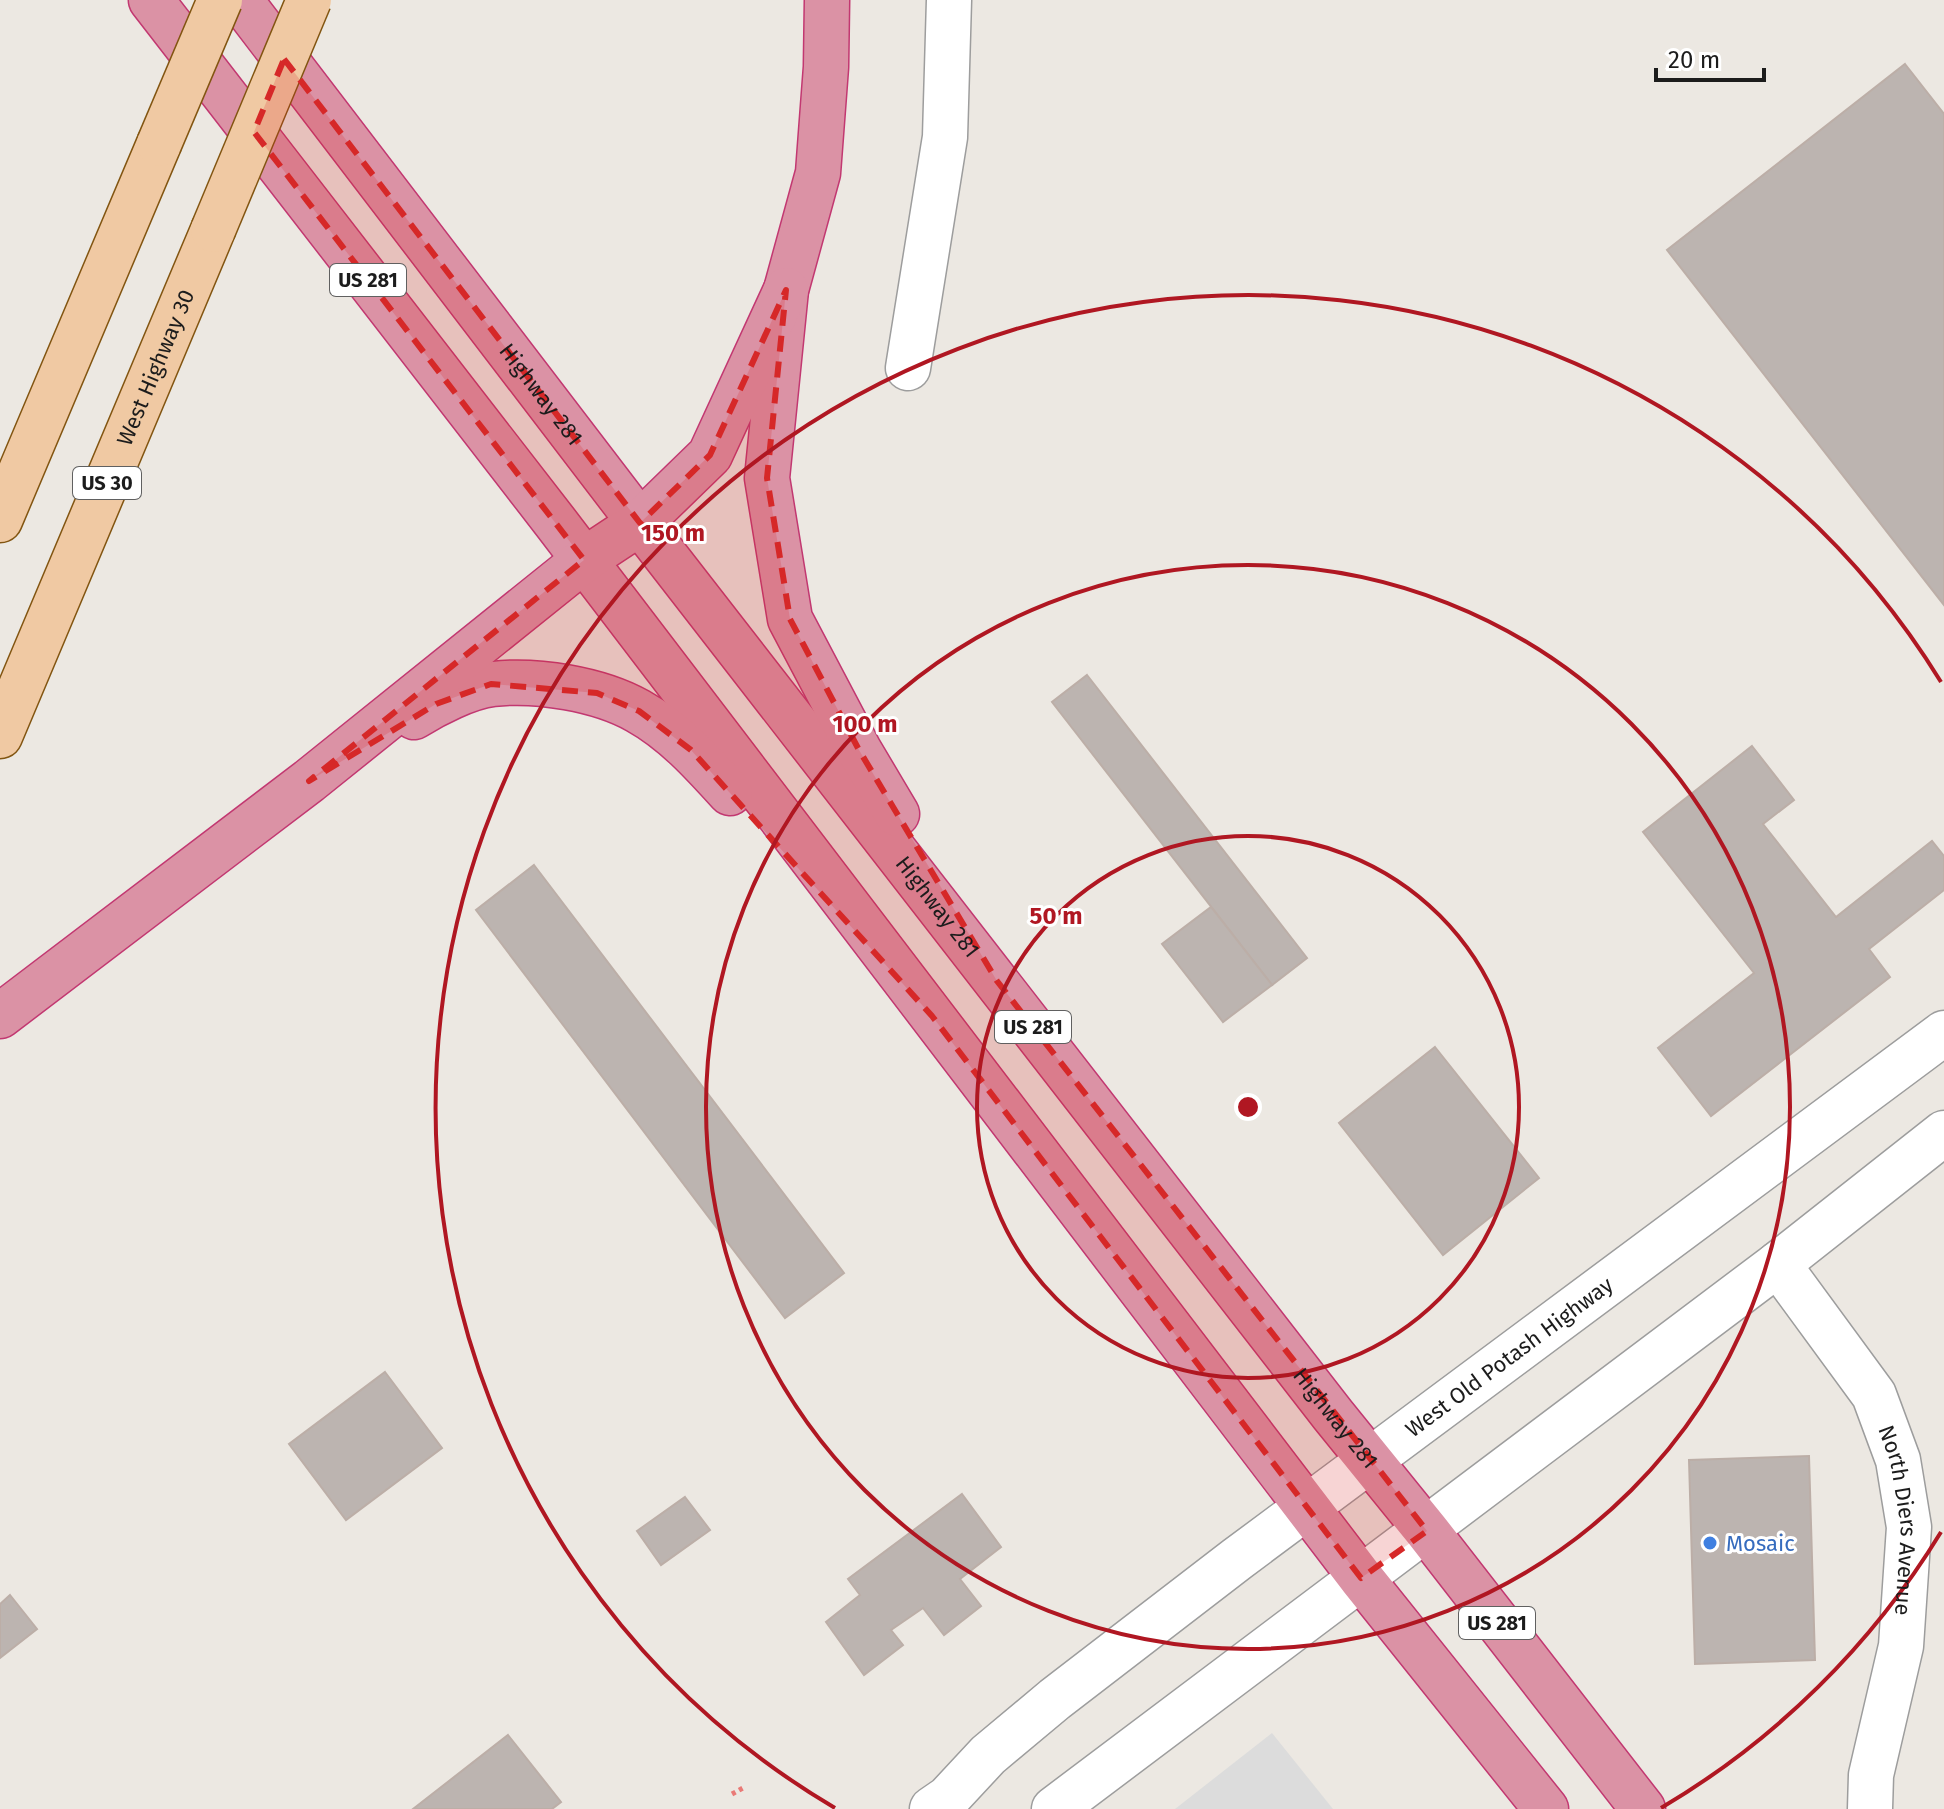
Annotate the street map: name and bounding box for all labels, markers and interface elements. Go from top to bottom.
scale bar [1656,32,1764,82]
text: 20 m [1668,46,1720,74]
road number: US 281 [330,264,406,296]
street label: West Highway 30 [110,285,200,449]
street label: Highway 281 [494,338,589,450]
road number: US 30 [73,467,141,499]
text: 150 m [641,519,705,547]
text: 100 m [832,710,898,738]
street label: Highway 281 [890,850,986,963]
text: 50 m [1030,902,1082,930]
road number: US 281 [995,1011,1071,1043]
centre of rings [1234,1093,1262,1121]
street label: West Old Potash Highway [1400,1271,1618,1443]
street label: Highway 281 [1288,1362,1384,1474]
street label: North Diers Avenue [1873,1421,1922,1617]
place label: Mosaic [1726,1530,1795,1557]
marker: Mosaic [1701,1534,1719,1552]
road number: US 281 [1459,1607,1535,1639]

